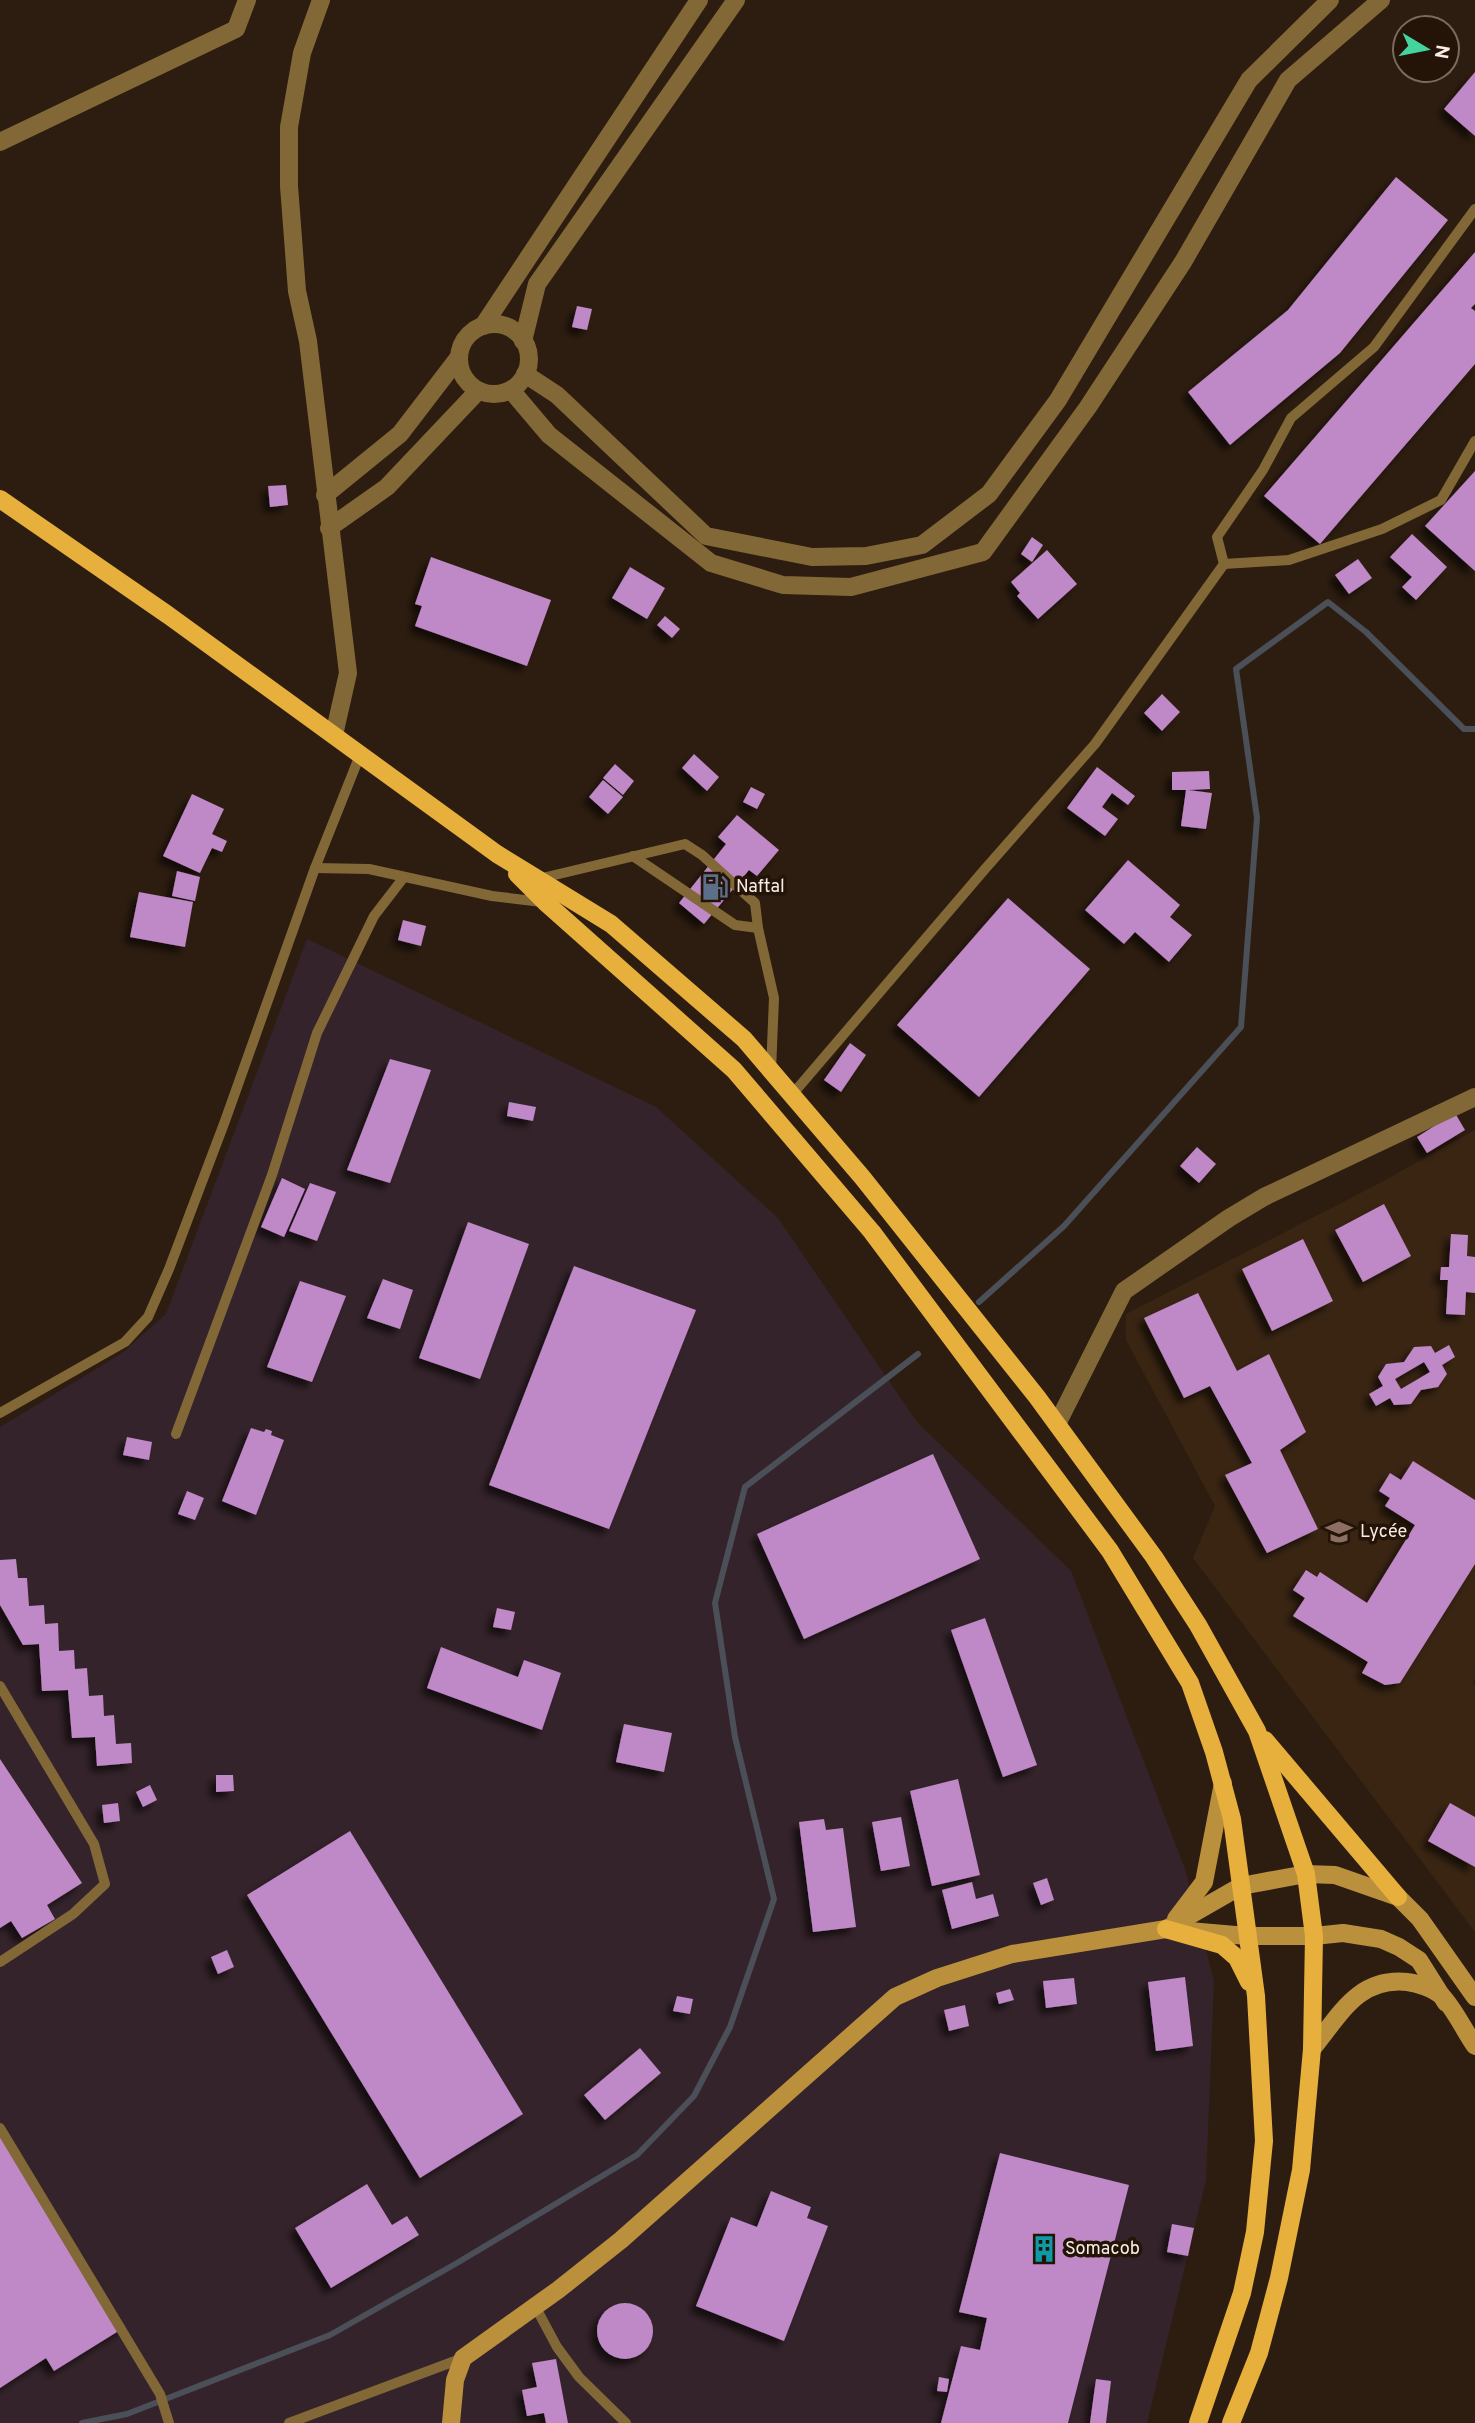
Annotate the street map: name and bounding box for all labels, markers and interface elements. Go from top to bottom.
north arrow [1391,14,1461,84]
text: N [1428,43,1454,60]
fuel station icon: Naftal [700,872,730,902]
place label: Naftal [736,876,785,899]
school or university icon: Lycée [1324,1517,1354,1547]
place label: Lycée [1360,1521,1407,1544]
building icon: Somacob [1029,2234,1059,2264]
place label: Somacob [1065,2238,1140,2261]

